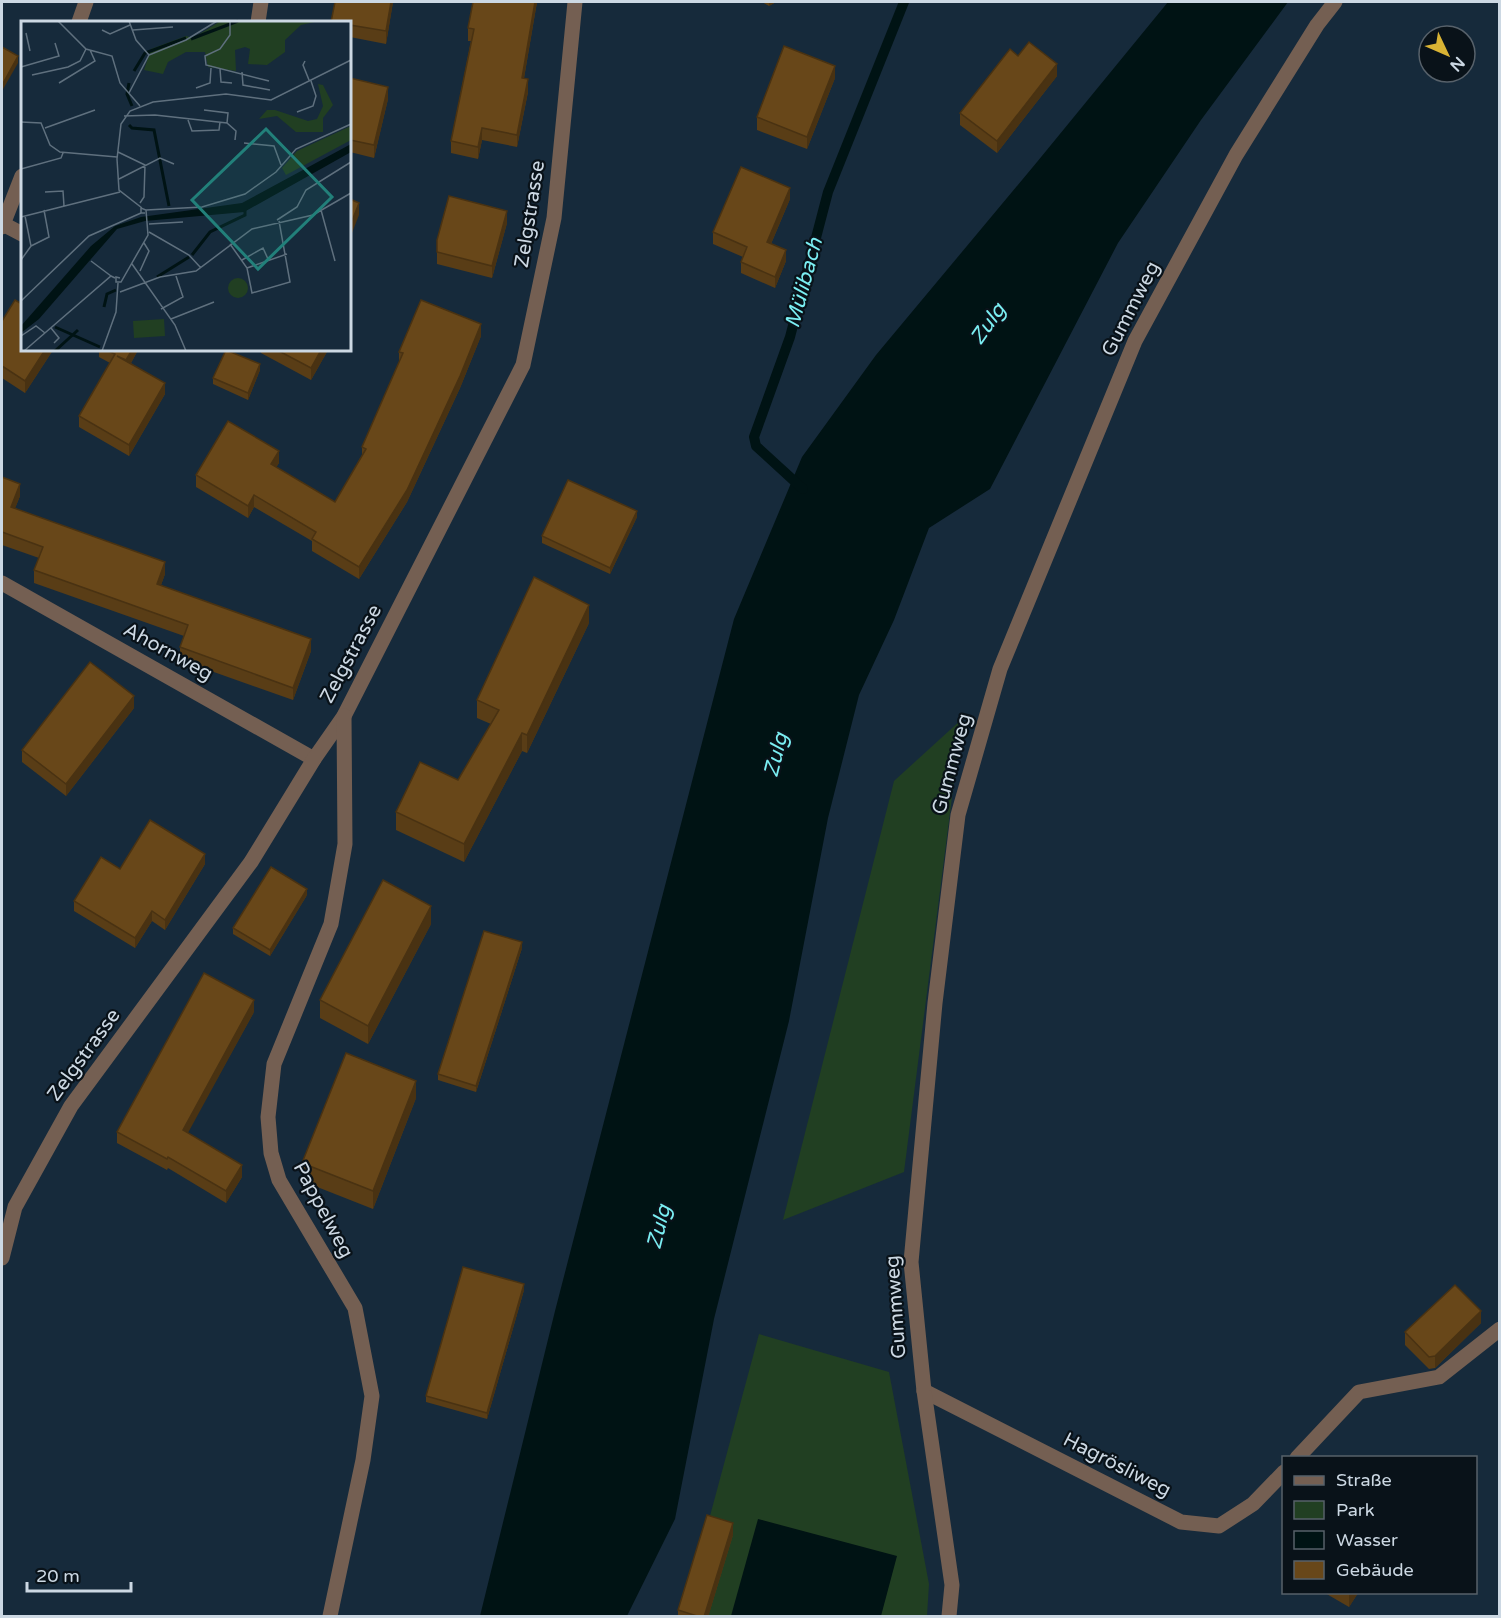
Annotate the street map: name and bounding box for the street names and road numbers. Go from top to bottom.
street label: Zelgstrasse [510,159,550,269]
street label: Gummweg [1097,257,1165,361]
street label: Zelgstrasse [315,601,387,707]
street label: Ahornweg [119,618,217,686]
street label: Gummweg [927,711,977,817]
street label: Zelgstrasse [42,1004,126,1106]
street label: Pappelweg [288,1158,358,1262]
street label: Gummweg [880,1255,912,1359]
street label: Hagrösliweg [1059,1428,1175,1502]

